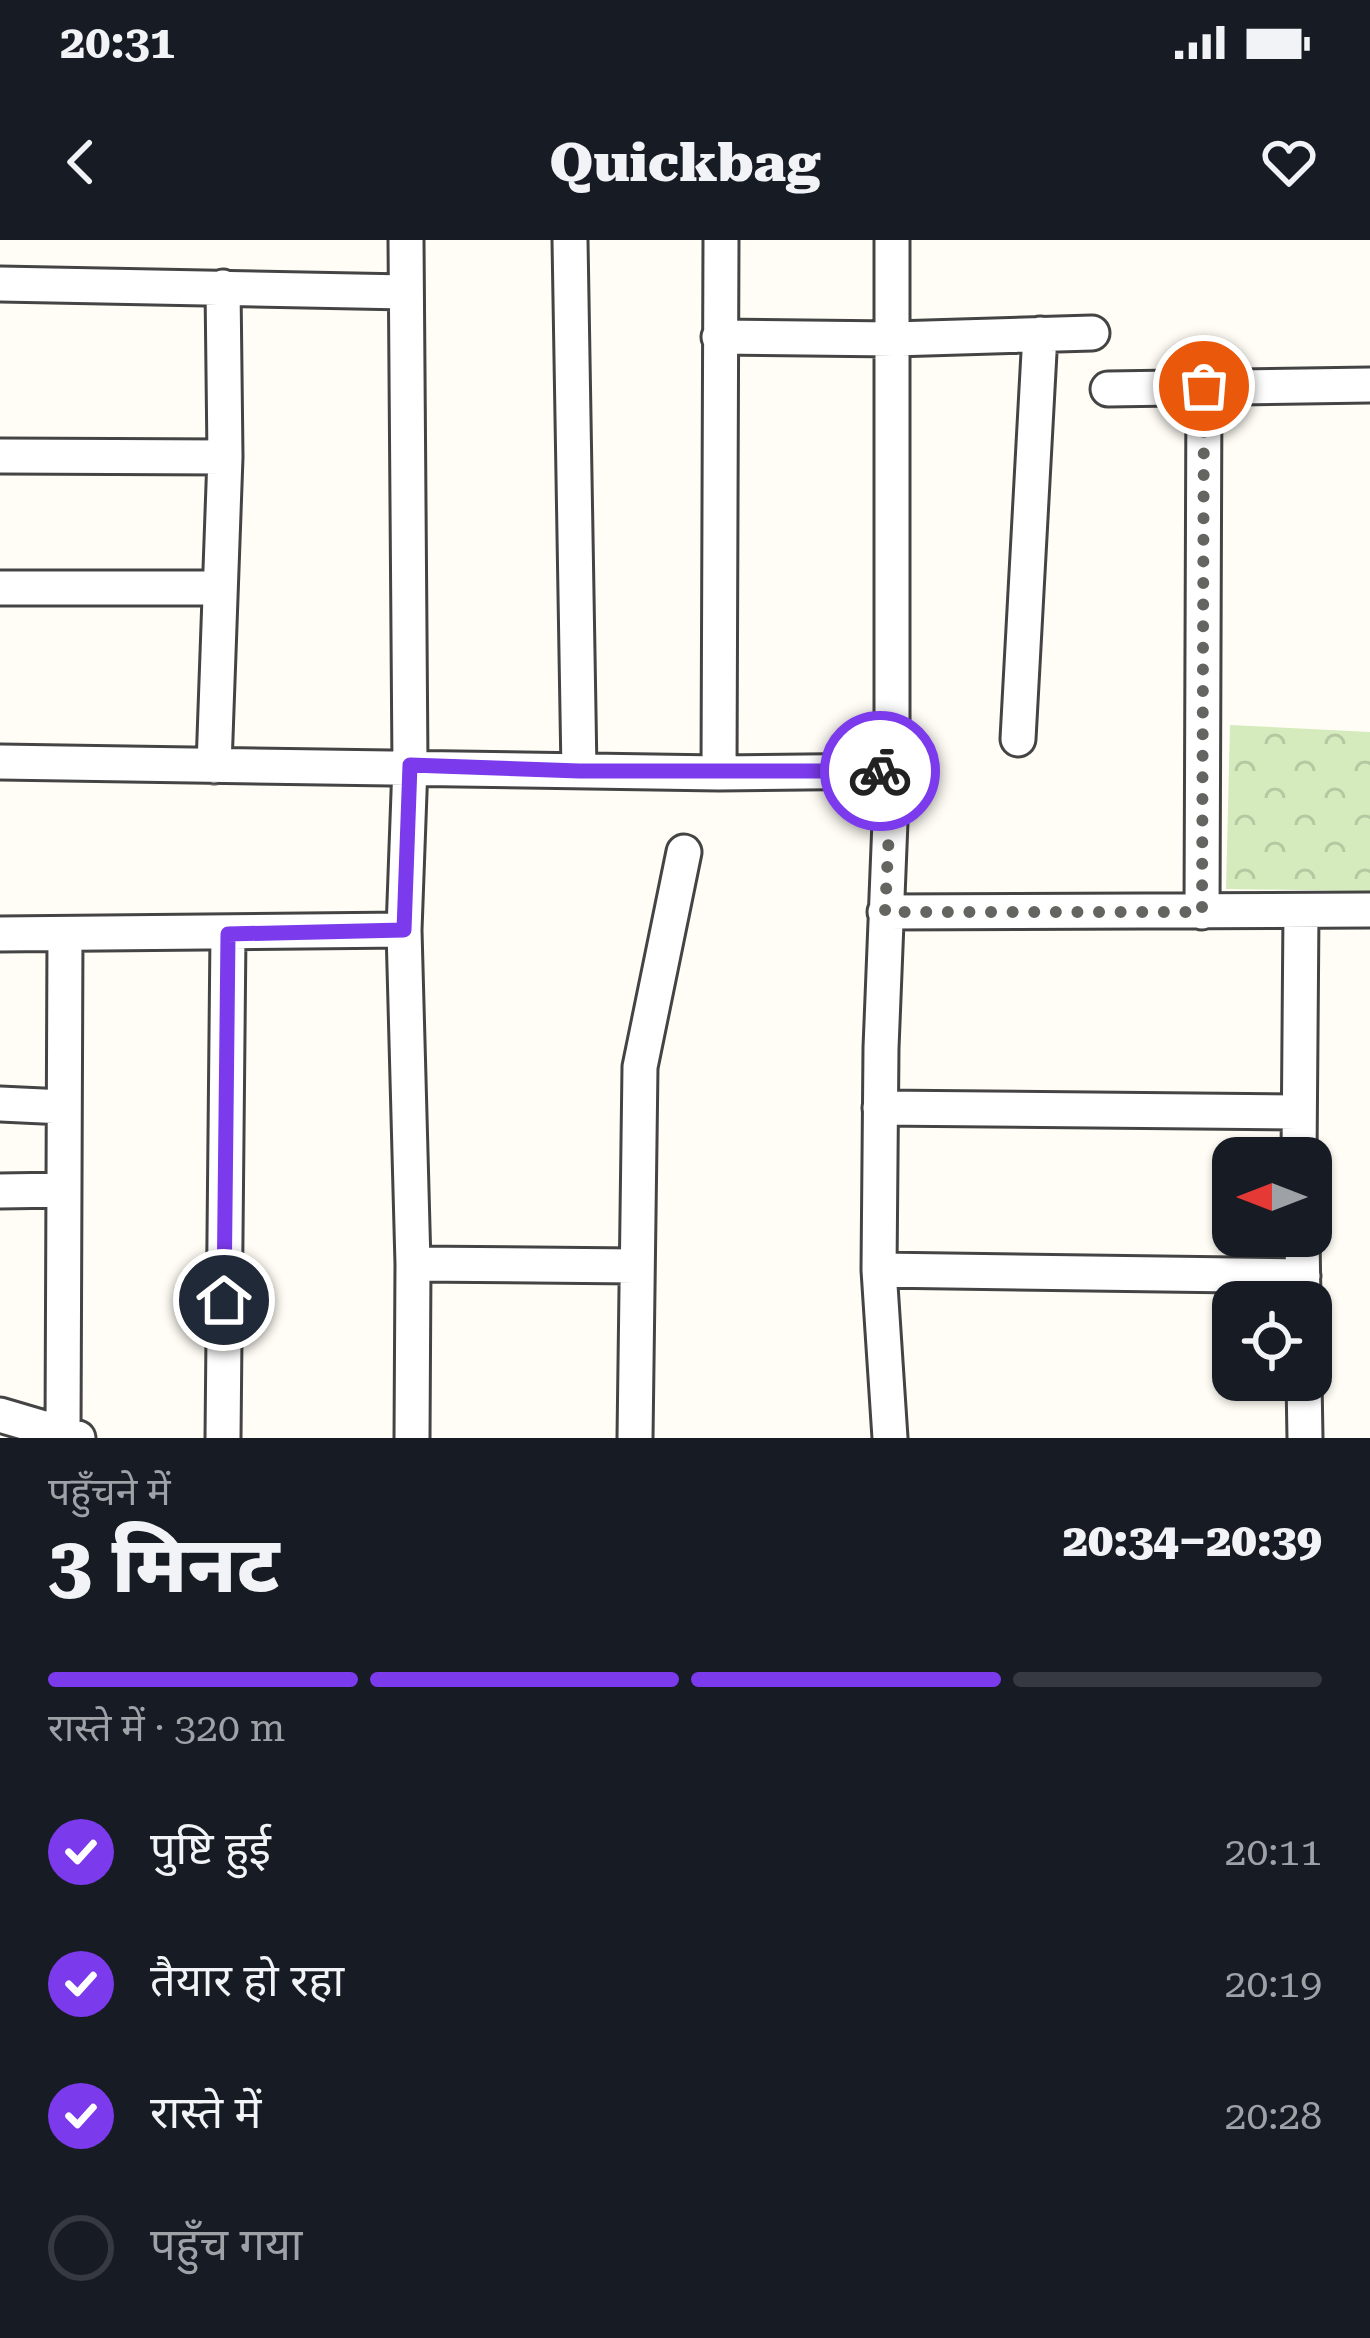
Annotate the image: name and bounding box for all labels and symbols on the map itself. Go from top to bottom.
pin [1153,335,1255,437]
courier [820,711,940,831]
north arrow [1212,1137,1332,1257]
pin [173,1249,275,1351]

